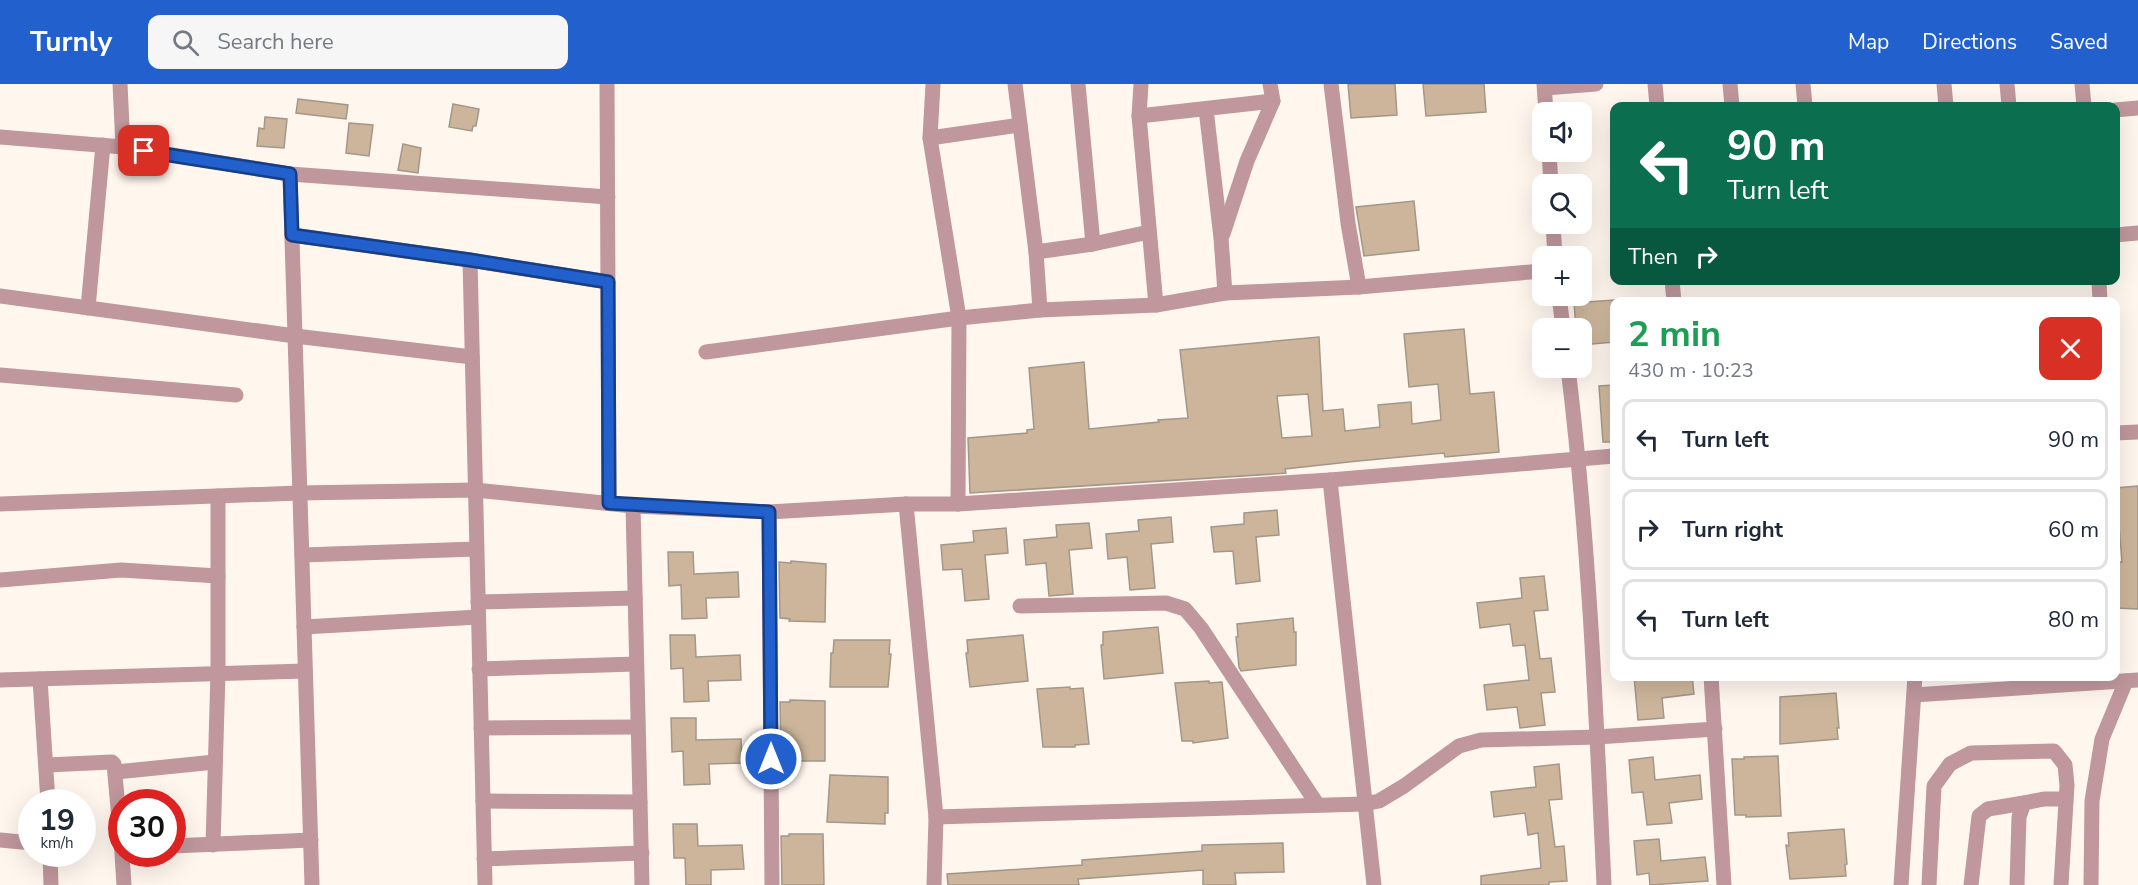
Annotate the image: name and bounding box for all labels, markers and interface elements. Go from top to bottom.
search box [148,15,568,69]
text: Turnly [30,23,112,61]
icon: search [169,26,202,59]
text: Search here [217,27,334,57]
text: Map [1848,28,1889,56]
text: Directions [1922,28,2017,56]
text: Saved [2050,28,2108,56]
map controls [1532,102,1592,378]
button: sound [1532,102,1592,162]
text: 90 m [1727,118,1826,175]
pin [118,125,169,176]
icon: left [1628,126,1706,204]
icon: arrive [127,134,160,167]
text: Turn left [1727,172,1828,209]
button: search [1532,174,1592,234]
icon: right [1690,240,1723,273]
text: Then [1628,242,1678,272]
button: + [1532,246,1592,306]
text: 2 min [1628,310,1721,359]
button: close [2039,317,2102,380]
button: − [1532,318,1592,378]
text: 430 m · 10:23 [1628,357,1754,384]
icon: left [1631,423,1664,456]
text: Turn left [1682,425,1769,455]
text: 90 m [2048,425,2099,455]
icon: right [1631,513,1664,546]
text: Turn right [1682,515,1783,545]
text: 60 m [2048,515,2099,545]
icon: left [1631,603,1664,636]
text: Turn left [1682,605,1769,635]
text: 80 m [2048,605,2099,635]
position arrow [739,727,803,791]
speed limit sign: 30 [108,789,186,867]
text: 19 [39,800,75,841]
text: km/h [40,833,74,853]

